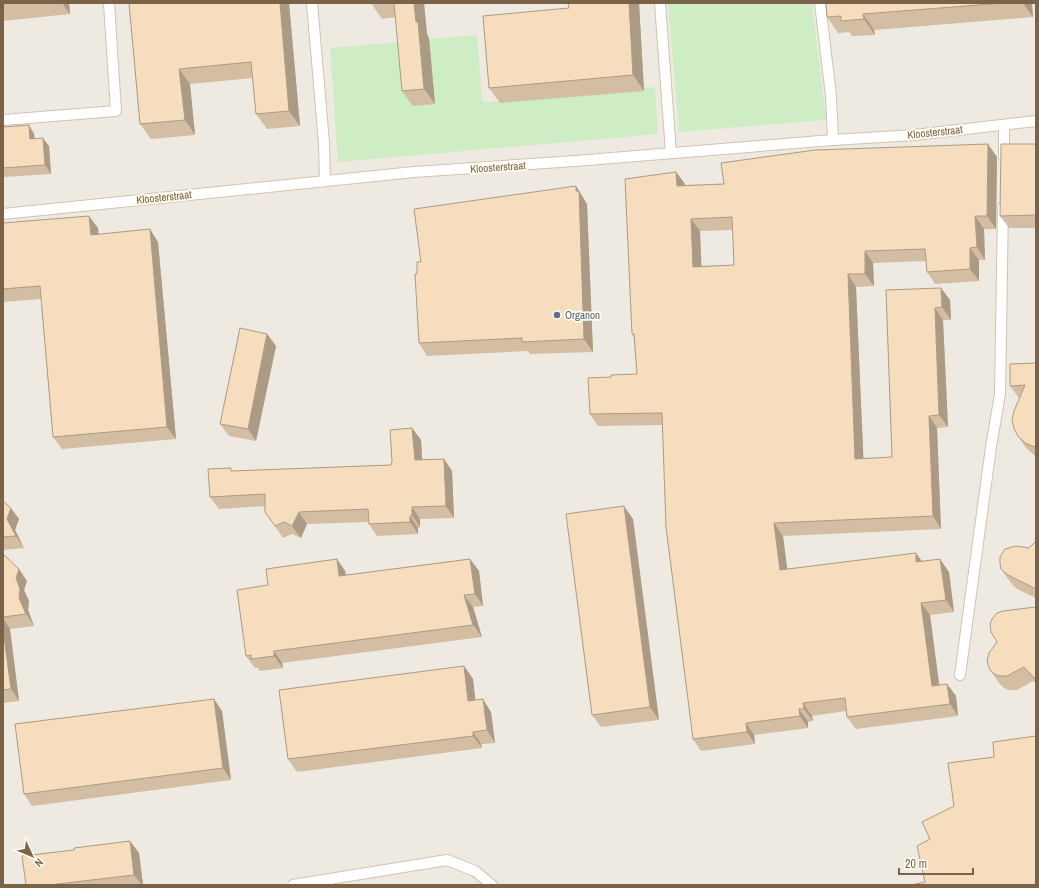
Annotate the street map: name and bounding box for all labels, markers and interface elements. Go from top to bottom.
street label: Kloosterstraat [907,122,964,142]
street label: Kloosterstraat [470,158,527,176]
street label: Kloosterstraat [136,187,193,207]
place label: Organon [565,308,600,322]
marker: Organon [552,310,562,320]
north arrow [12,836,52,876]
scale bar [899,850,973,876]
text: N [32,856,46,870]
text: 20 m [905,856,927,872]

